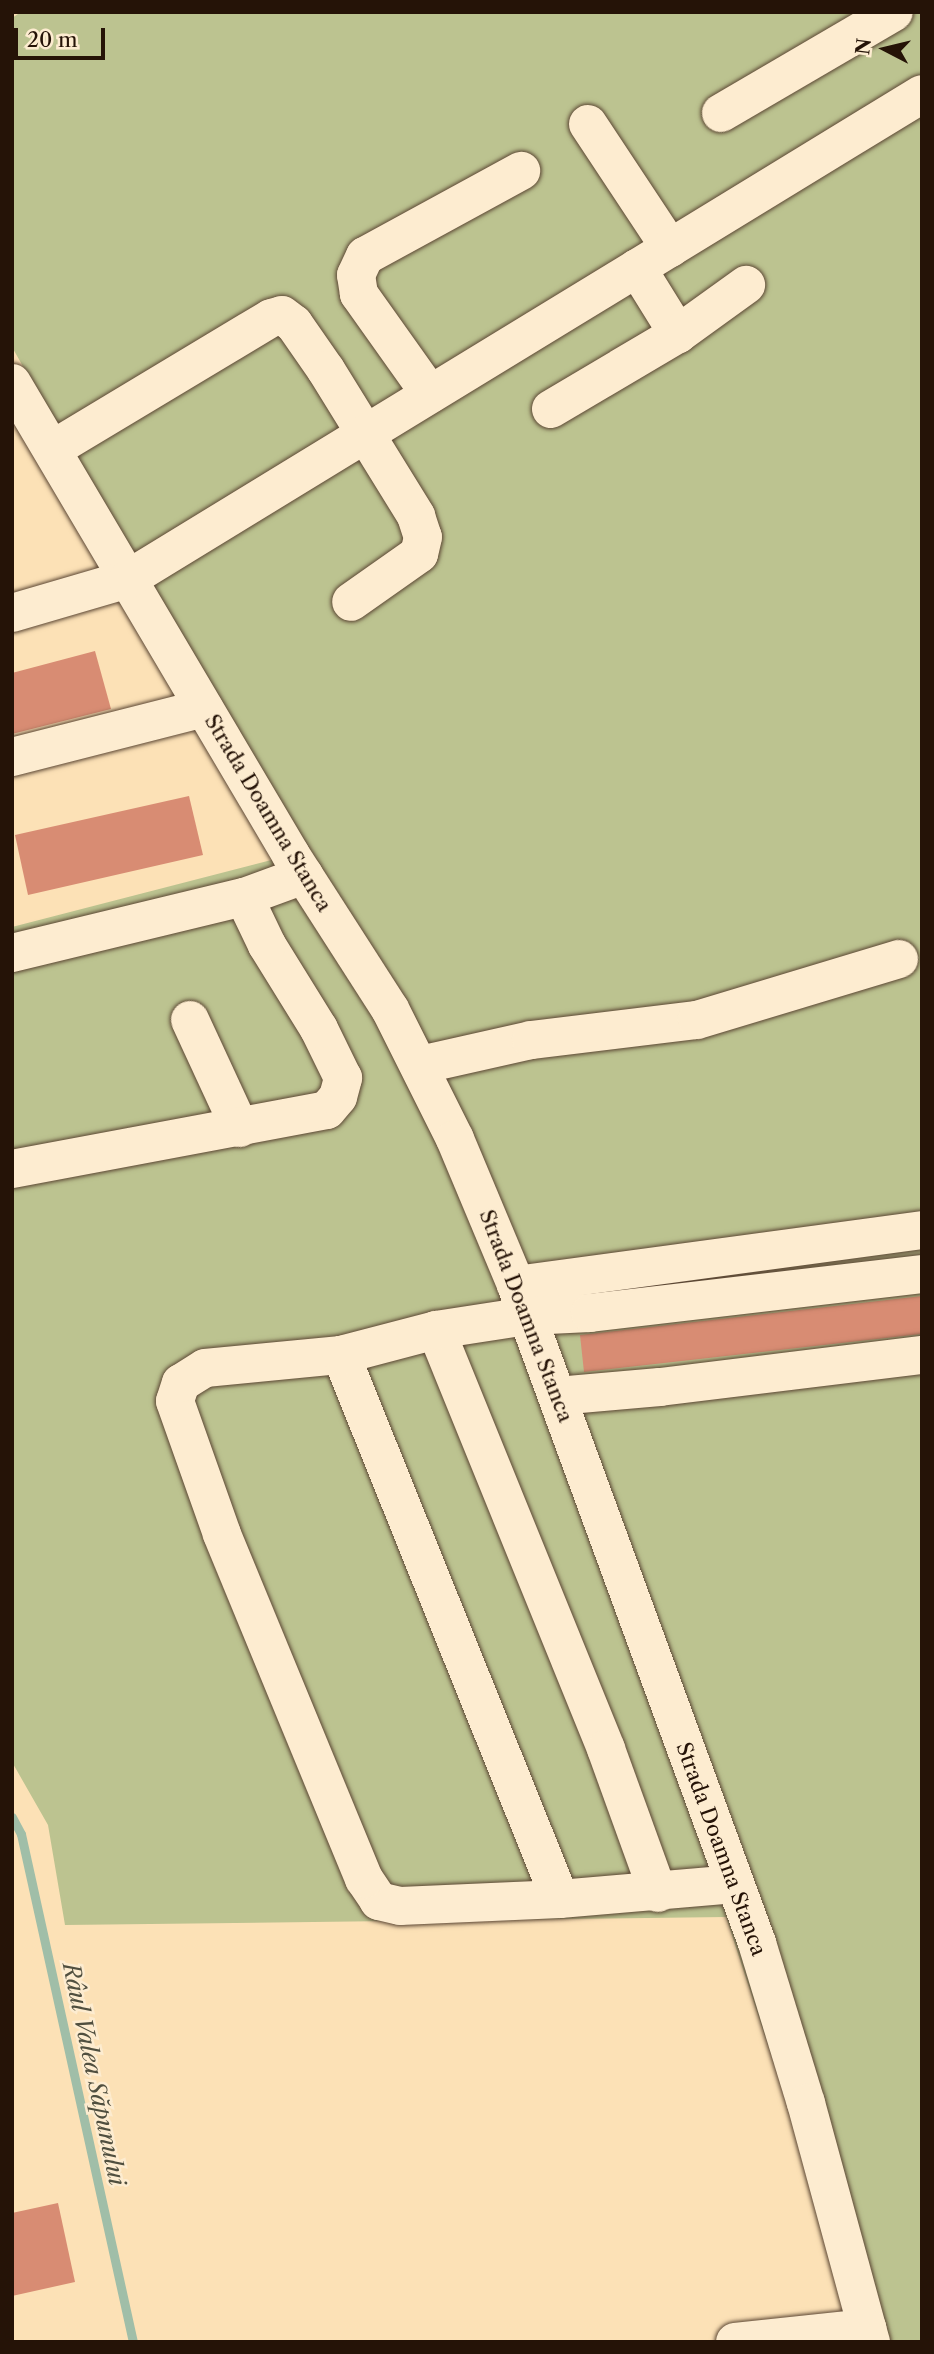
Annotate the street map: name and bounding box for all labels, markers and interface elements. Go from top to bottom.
scale bar [18,14,108,58]
north arrow [850,14,920,84]
text: 20 m [27,27,78,52]
text: N [851,37,876,56]
street label: Strada Doamna Stanca [199,710,337,916]
street label: Strada Doamna Stanca [474,1206,578,1426]
street label: Strada Doamna Stanca [671,1739,771,1959]
water label: Râul Valea Săpunului [57,1960,131,2188]

